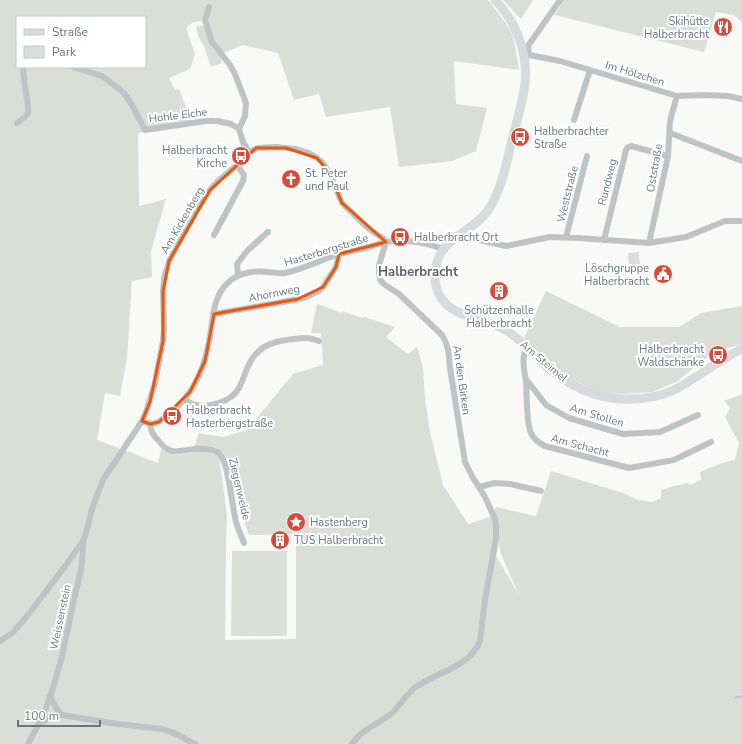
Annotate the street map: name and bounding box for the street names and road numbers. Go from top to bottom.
street label: Im Hölzchen [603,57,666,90]
street label: Hohle Eiche [148,104,208,127]
street label: Oststraße [643,143,666,193]
street label: Rundweg [594,157,621,207]
street label: Weststraße [553,164,582,224]
street label: Am Kickenberg [157,184,208,256]
street label: Hasterbergstraße [282,231,370,270]
street label: Ahornweg [247,281,301,306]
street label: Am Steimel [517,337,571,386]
street label: An den Birken [449,344,474,416]
street label: Am Stollen [568,400,626,431]
street label: Am Schacht [549,431,611,460]
street label: Ziegenweide [225,457,254,522]
street label: Weissenstein [46,583,75,651]

